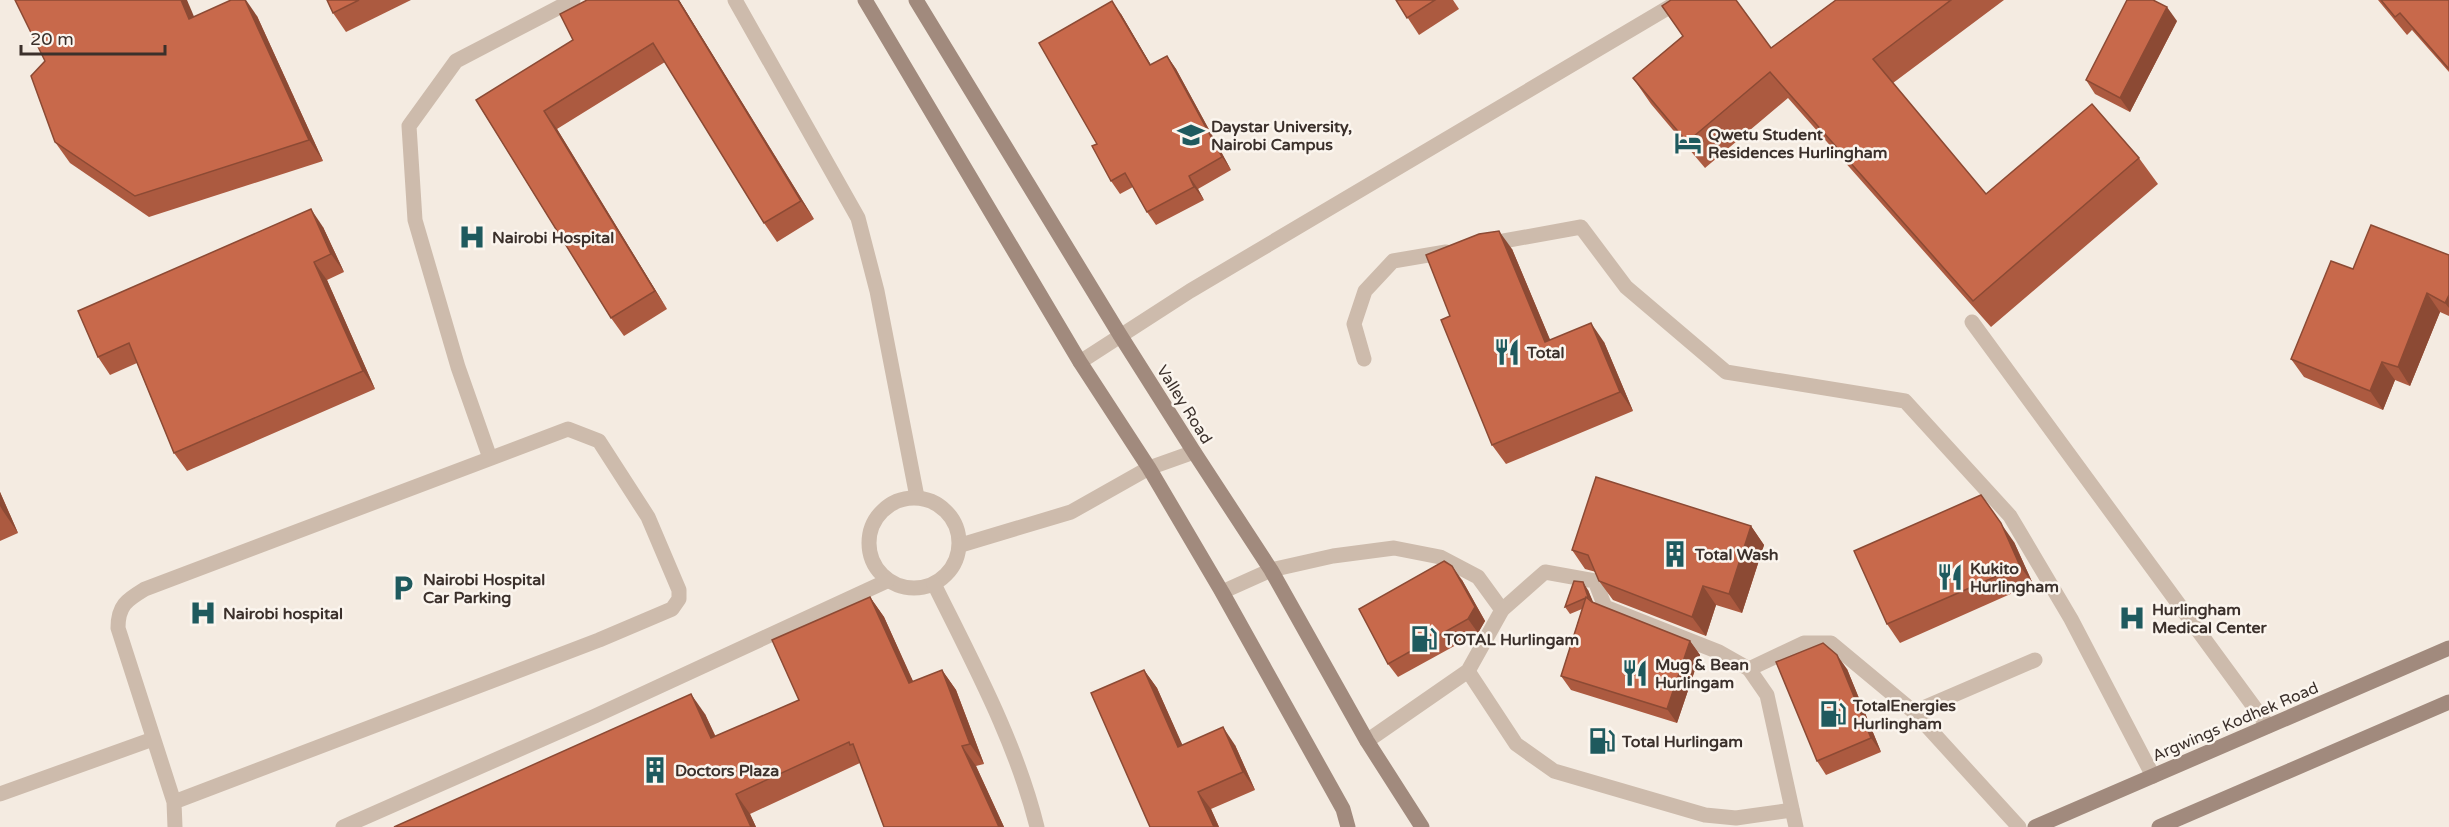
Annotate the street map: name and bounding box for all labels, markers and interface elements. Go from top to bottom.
scale bar [21,18,165,56]
text: 20 m [30,28,74,50]
place label: Daystar University, Nairobi Campus [1211,117,1352,155]
school or university icon: Daystar University, Nairobi Campus [1176,120,1206,150]
place label: Qwetu Student Residences Hurlingham [1708,125,1887,163]
hotel icon: Qwetu Student Residences Hurlingham [1673,128,1703,158]
hospital icon: Nairobi Hospital [457,222,487,252]
place label: Nairobi Hospital [492,228,614,248]
restaurant icon: Total [1492,337,1522,367]
place label: Total [1526,343,1564,363]
street label: Valley Road [1152,361,1216,448]
building icon: Total Wash [1660,539,1690,569]
place label: Total Wash [1694,545,1779,565]
place label: Kukito Hurlingham [1970,559,2059,597]
restaurant icon: Kukito Hurlingham [1935,562,1965,592]
place label: Nairobi Hospital Car Parking [423,570,545,608]
parking icon: Nairobi Hospital Car Parking [388,573,418,603]
hospital icon: Nairobi hospital [188,598,218,628]
place label: Hurlingham Medical Center [2152,600,2268,638]
hospital icon: Hurlingham Medical Center [2117,603,2147,633]
place label: Nairobi hospital [223,604,343,624]
fuel station icon: TOTAL Hurlingam [1409,624,1439,654]
place label: TOTAL Hurlingam [1443,630,1579,650]
place label: Mug & Bean Hurlingam [1655,655,1749,693]
restaurant icon: Mug & Bean Hurlingam [1620,658,1650,688]
street label: Argwings Kodhek Road [2149,678,2321,766]
place label: TotalEnergies Hurlingham [1852,696,1956,734]
fuel station icon: TotalEnergies Hurlingham [1818,699,1848,729]
fuel station icon: Total Hurlingam [1587,726,1617,756]
place label: Total Hurlingam [1621,732,1743,752]
building icon: Doctors Plaza [640,755,670,785]
place label: Doctors Plaza [675,761,779,781]

